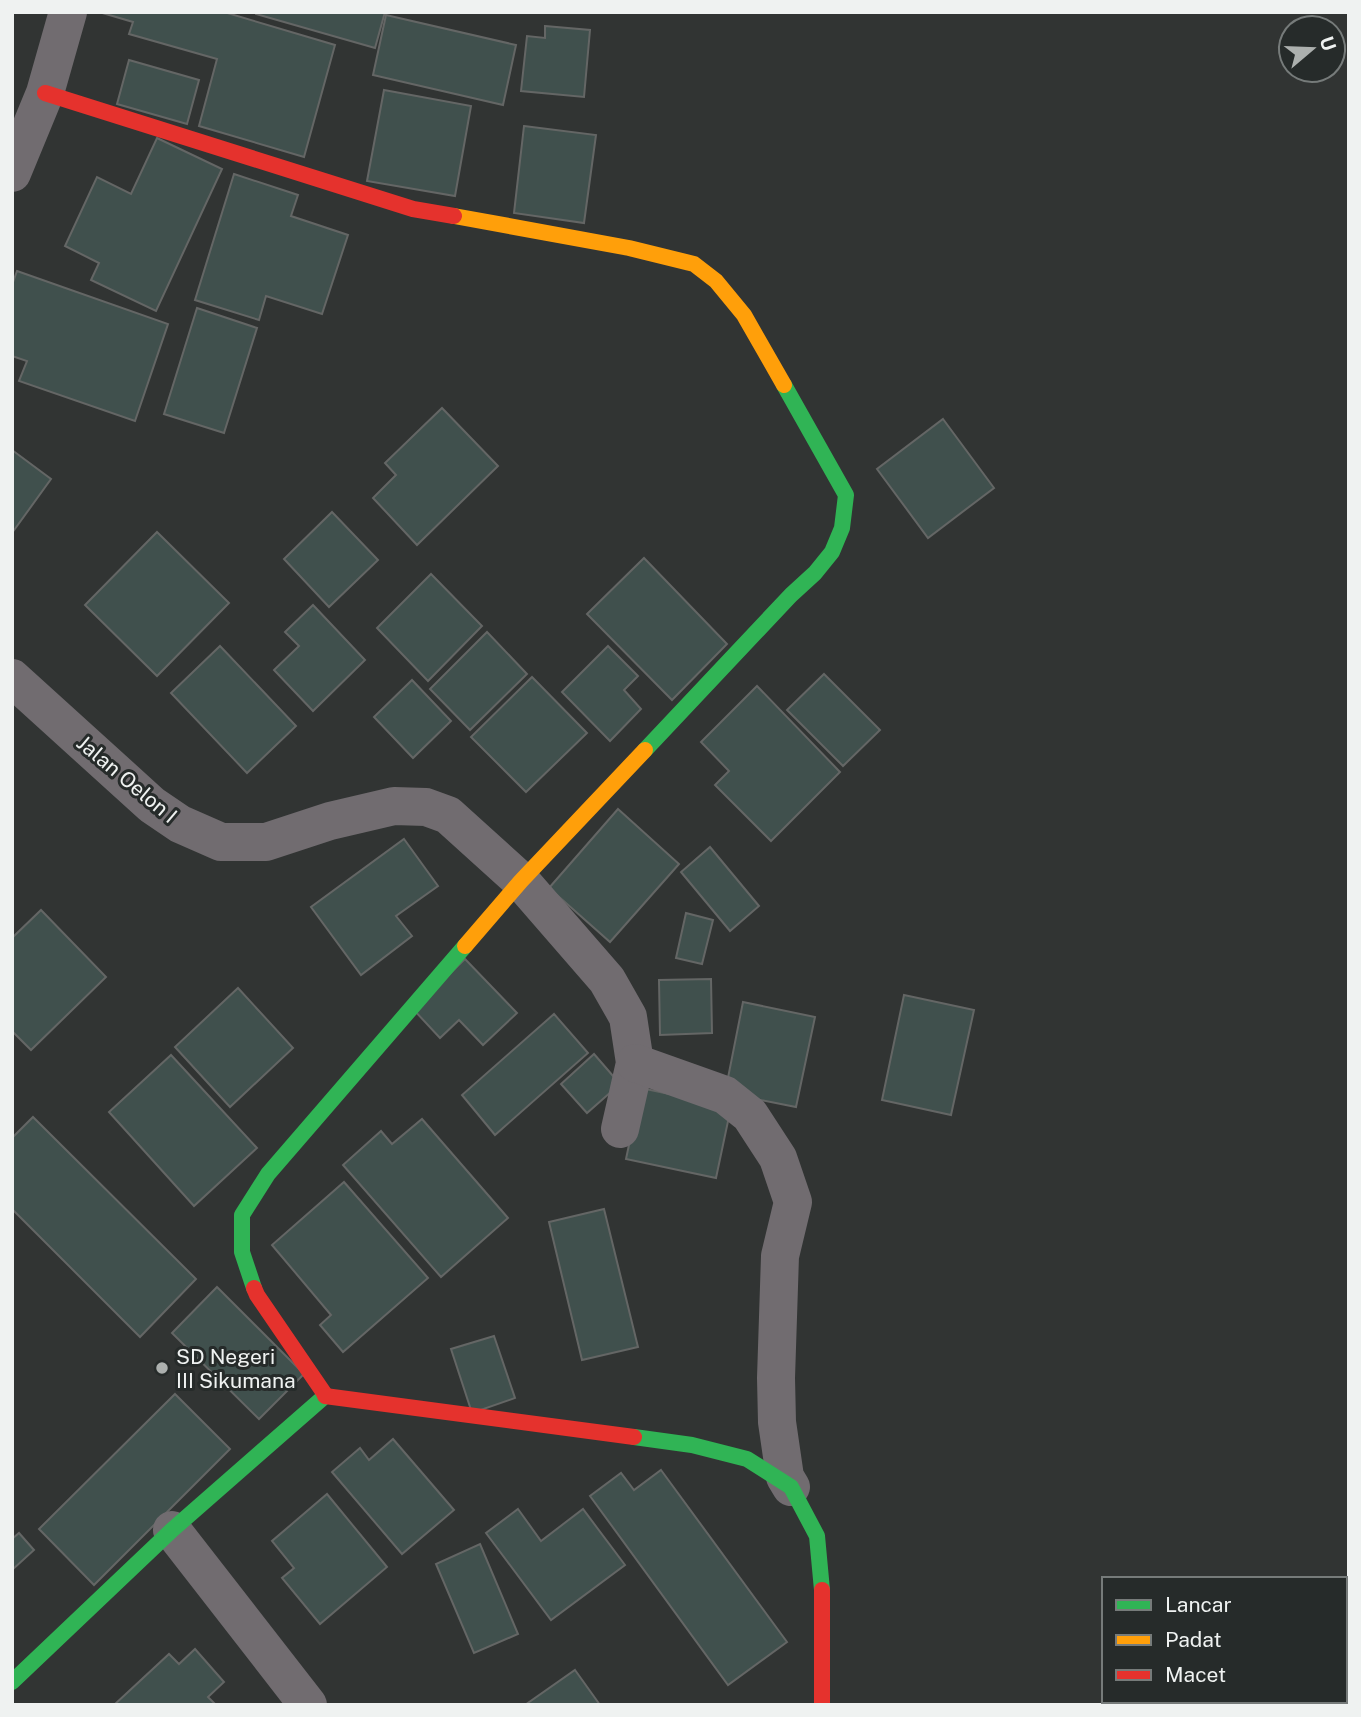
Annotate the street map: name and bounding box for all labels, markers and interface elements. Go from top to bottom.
north arrow [1277,14,1347,84]
text: U [1315,33,1341,54]
street label: Jalan Oelon I [72,730,182,828]
place label: SD Negeri III Sikumana [176,1344,296,1393]
marker: SD Negeri III Sikumana [154,1360,170,1376]
legend [1102,1577,1347,1703]
text: Lancar [1165,1592,1232,1617]
text: Padat [1165,1627,1222,1652]
text: Macet [1165,1662,1226,1687]

